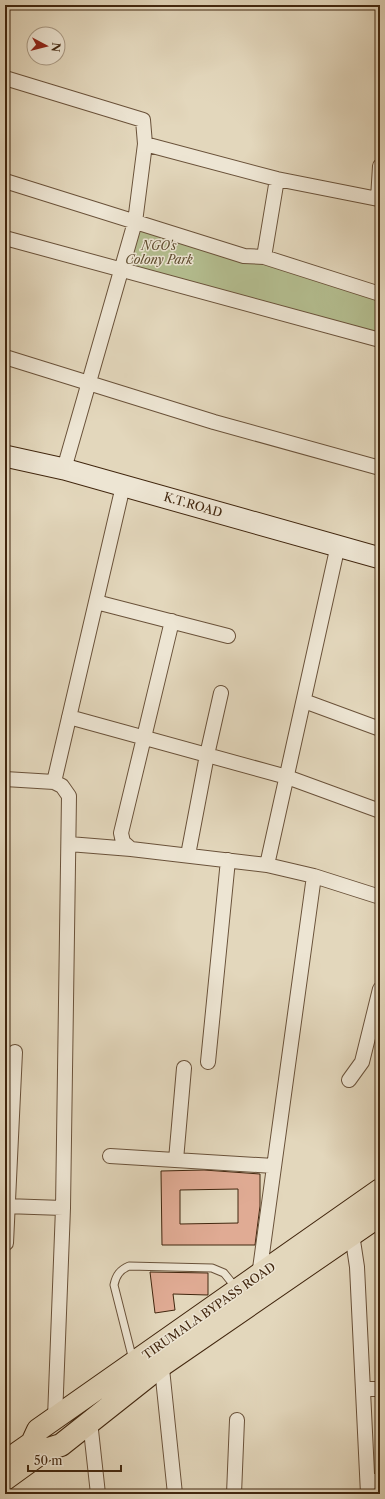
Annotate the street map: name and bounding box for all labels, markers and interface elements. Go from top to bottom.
north arrow [26,26,66,66]
text: N [48,42,63,53]
park label: NGO's Colony Park [125,238,194,267]
street label: K.T.ROAD [162,489,224,520]
street label: TIRUMALA BYPASS ROAD [139,1259,278,1362]
scale bar [28,1447,121,1473]
text: 50 m [34,1453,63,1468]

